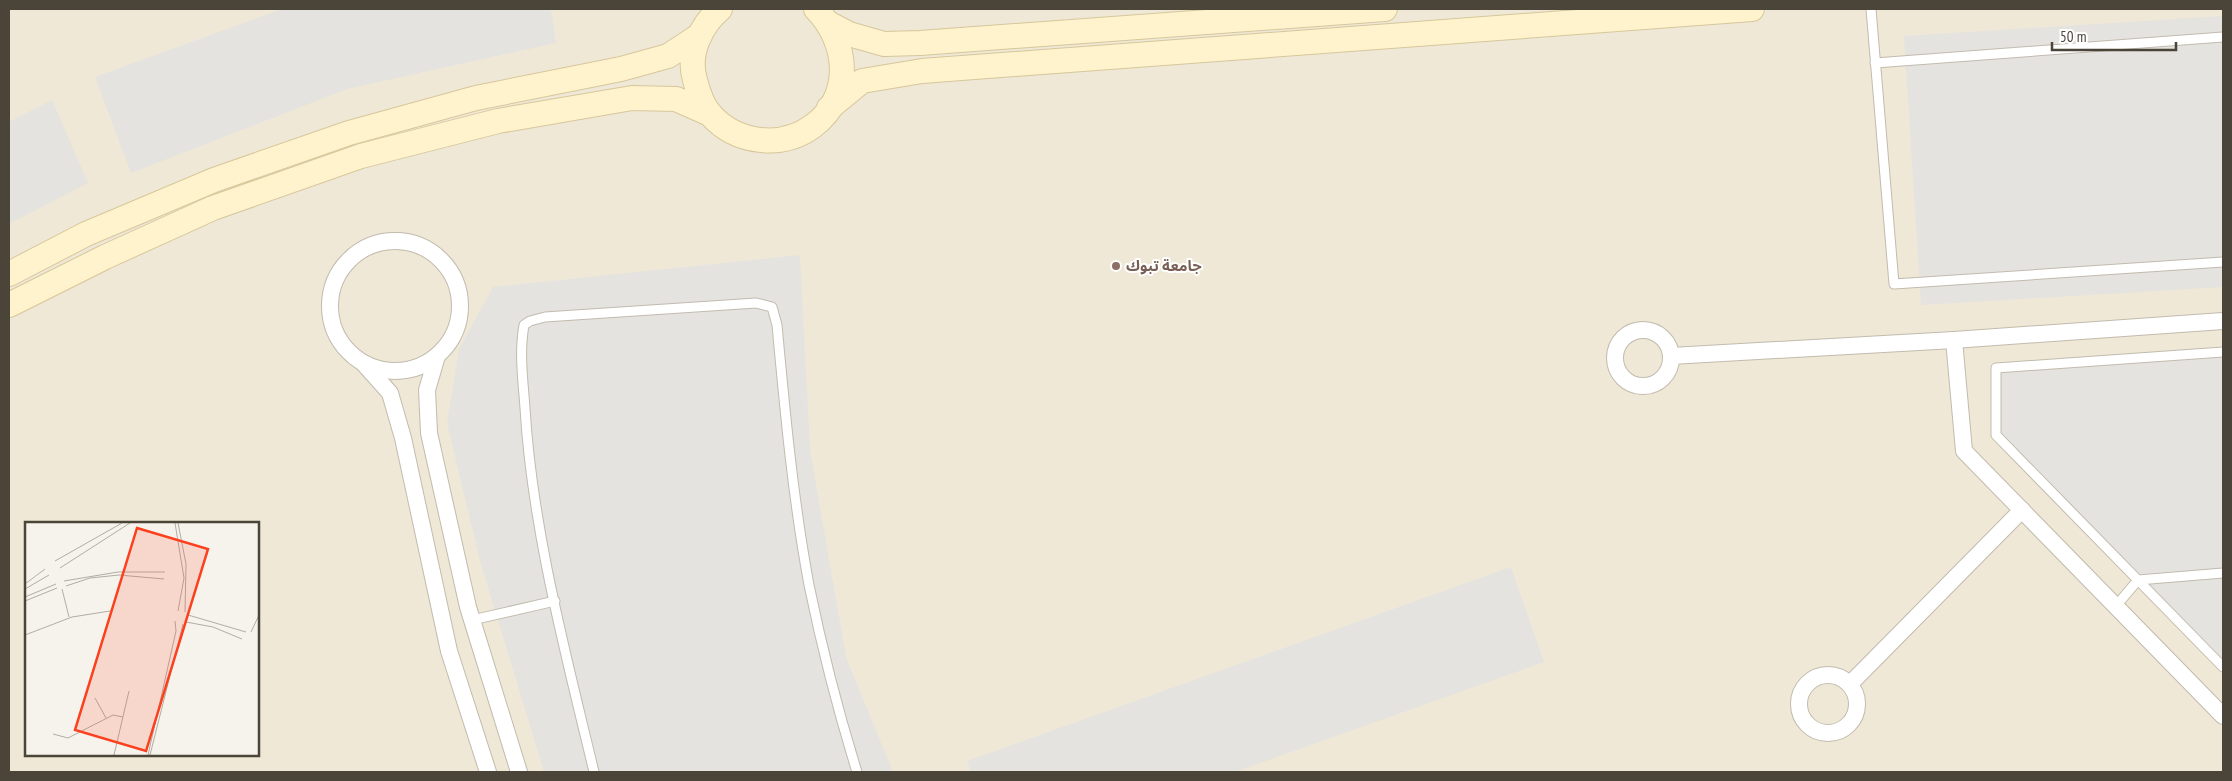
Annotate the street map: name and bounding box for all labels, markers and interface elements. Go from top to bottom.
scale bar [2052,20,2176,52]
text: 50 m [2060,27,2086,46]
place label: جامعة تبوك [1126,256,1202,275]
marker: جامعة تبوك [1110,260,1122,272]
inset map [25,522,259,756]

